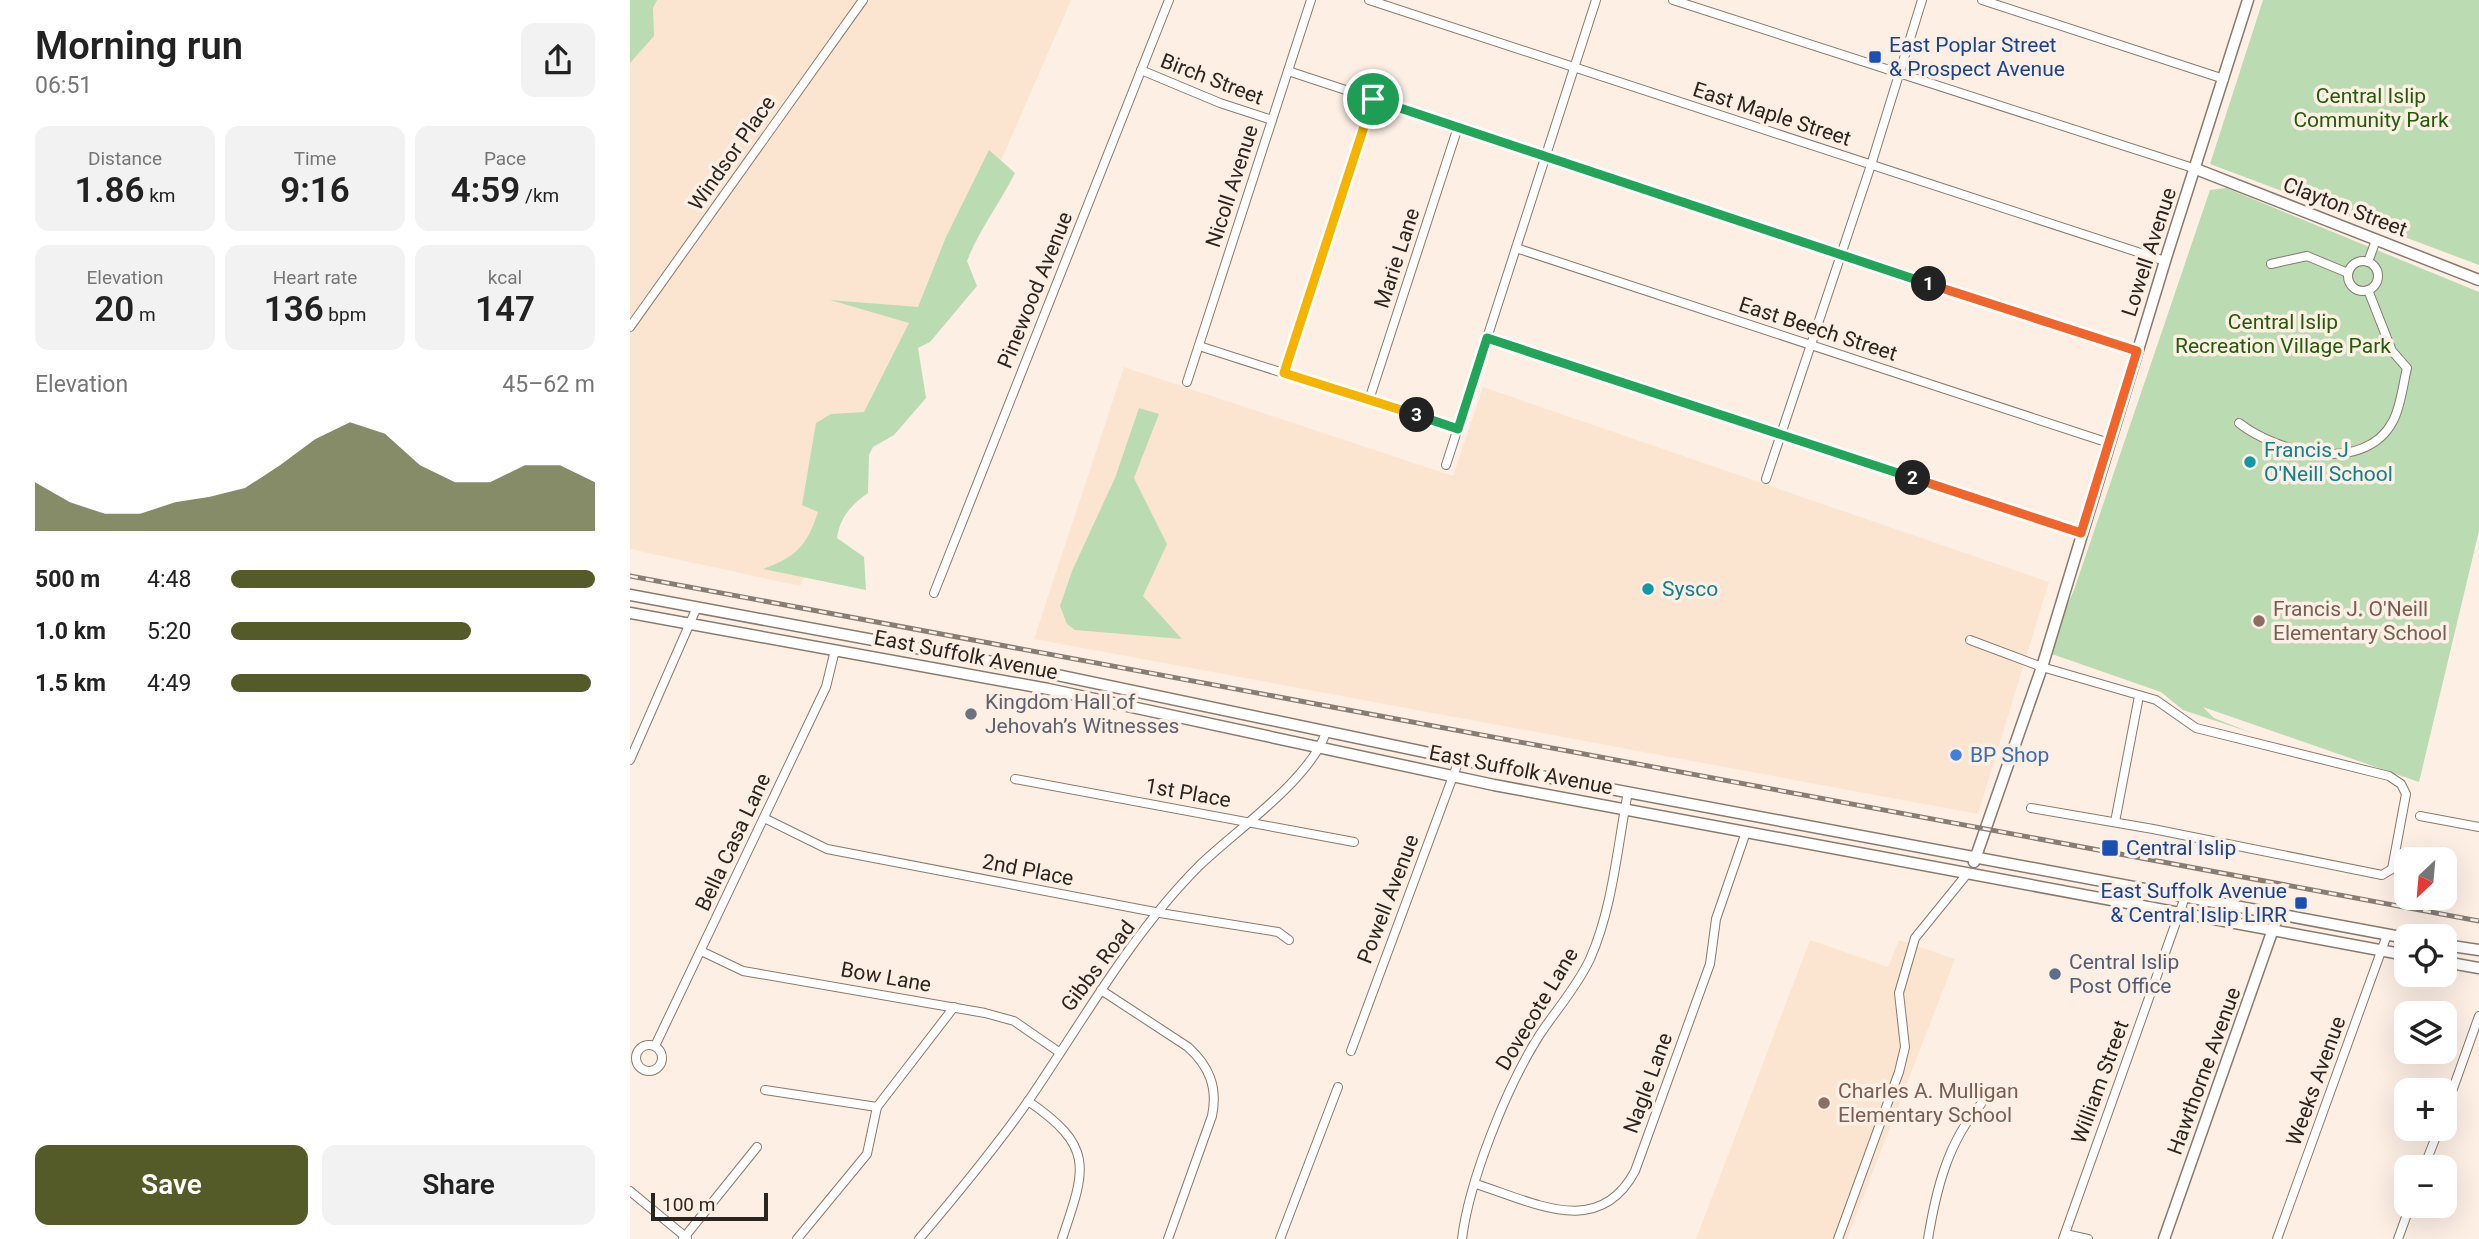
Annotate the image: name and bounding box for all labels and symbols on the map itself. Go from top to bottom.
place label: East Poplar Street & Prospect Avenue [1889,33,2065,81]
street label: Birch Street [1157,48,1267,110]
marker: East Poplar Street & Prospect Avenue [1867,49,1883,65]
pin [1343,69,1403,129]
street label: East Maple Street [1690,77,1854,151]
park label: Central Islip Community Park [2293,84,2449,132]
street label: Windsor Place [684,91,780,215]
street label: Nicoll Avenue [1201,122,1263,250]
street label: Clayton Street [2280,172,2410,242]
street label: Lowell Avenue [2117,184,2181,320]
street label: Marie Lane [1370,205,1424,311]
street label: Pinewood Avenue [993,208,1077,372]
pin: 1 [1912,266,1946,302]
street label: East Beech Street [1736,292,1900,366]
park label: Central Islip Recreation Village Park [2175,310,2391,358]
pin: 3 [1400,398,1434,432]
place label: Francis J O'Neill School [2264,438,2393,486]
marker: Francis J O'Neill School [2242,454,2258,470]
pin: 2 [1896,461,1930,496]
place label: Sysco [1662,577,1718,601]
marker: Sysco [1640,581,1656,597]
place label: Francis J. O'Neill Elementary School [2273,597,2447,645]
marker: Francis J. O'Neill Elementary School [2251,613,2267,629]
street label: East Suffolk Avenue [872,625,1060,685]
place label: Kingdom Hall of Jehovah’s Witnesses [985,690,1179,738]
marker: Kingdom Hall of Jehovah’s Witnesses [963,706,979,722]
street label: East Suffolk Avenue [1427,740,1615,800]
place label: BP Shop [1970,743,2049,767]
marker: BP Shop [1948,747,1964,763]
street label: Bella Casa Lane [691,769,775,915]
street label: 1st Place [1143,774,1233,812]
street label: Powell Avenue [1352,831,1424,967]
place label: Central Islip [2126,836,2236,860]
marker: Central Islip [2100,838,2120,858]
north arrow [2394,847,2457,910]
street label: 2nd Place [980,849,1076,891]
place label: East Suffolk Avenue & Central Islip LIRR [2100,879,2287,927]
marker: East Suffolk Avenue & Central Islip LIRR [2293,895,2309,911]
street label: Gibbs Road [1056,916,1140,1016]
street label: Dovecote Lane [1491,943,1583,1075]
place label: Central Islip Post Office [2069,950,2179,998]
street label: Bow Lane [839,957,933,997]
marker: Central Islip Post Office [2047,966,2063,982]
street label: Hawthorne Avenue [2163,984,2245,1158]
street label: Weeks Avenue [2281,1013,2351,1149]
street label: William Street [2067,1017,2133,1147]
street label: Nagle Lane [1619,1030,1677,1136]
place label: Charles A. Mulligan Elementary School [1838,1079,2019,1127]
marker: Charles A. Mulligan Elementary School [1816,1095,1832,1111]
scale bar [651,1190,768,1222]

